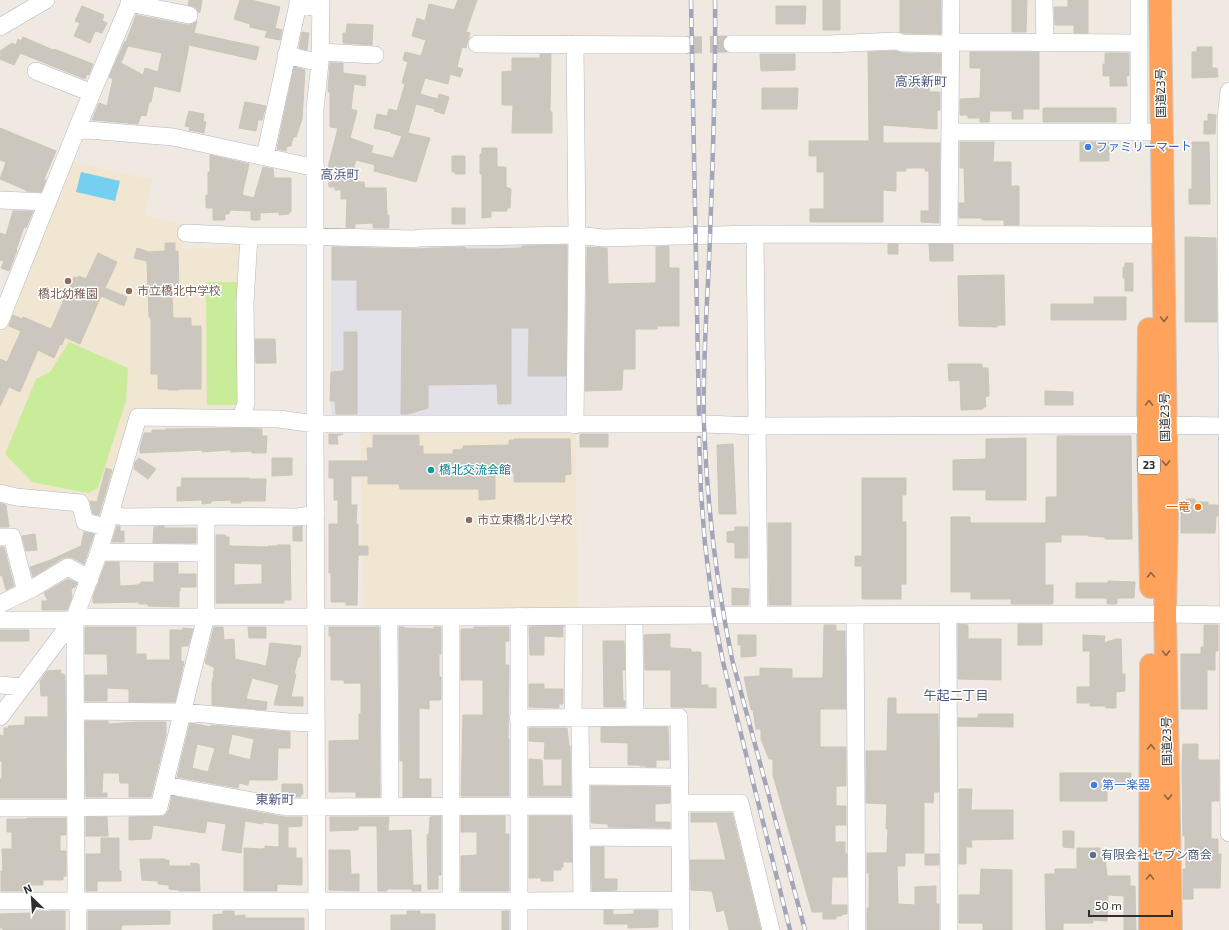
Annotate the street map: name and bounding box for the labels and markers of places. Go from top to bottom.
place label: ファミリーマート [1096,139,1192,153]
marker: ファミリーマート [1083,142,1093,152]
marker: 橋北幼稚園 [63,276,73,286]
place label: 市立橋北中学校 [137,283,221,297]
place label: 橋北幼稚園 [38,286,98,300]
marker: 市立橋北中学校 [124,286,134,296]
place label: 橋北交流会館 [439,462,511,476]
marker: 橋北交流会館 [426,465,436,475]
place label: 一竜 [1166,499,1190,513]
marker: 一竜 [1193,502,1203,512]
place label: 市立東橋北小学校 [477,512,573,526]
marker: 市立東橋北小学校 [464,515,474,525]
place label: 第一楽器 [1102,777,1150,791]
marker: 第一楽器 [1089,780,1099,790]
place label: 有限会社 セブン商会 [1101,847,1212,861]
marker: 有限会社 セブン商会 [1088,850,1098,860]

